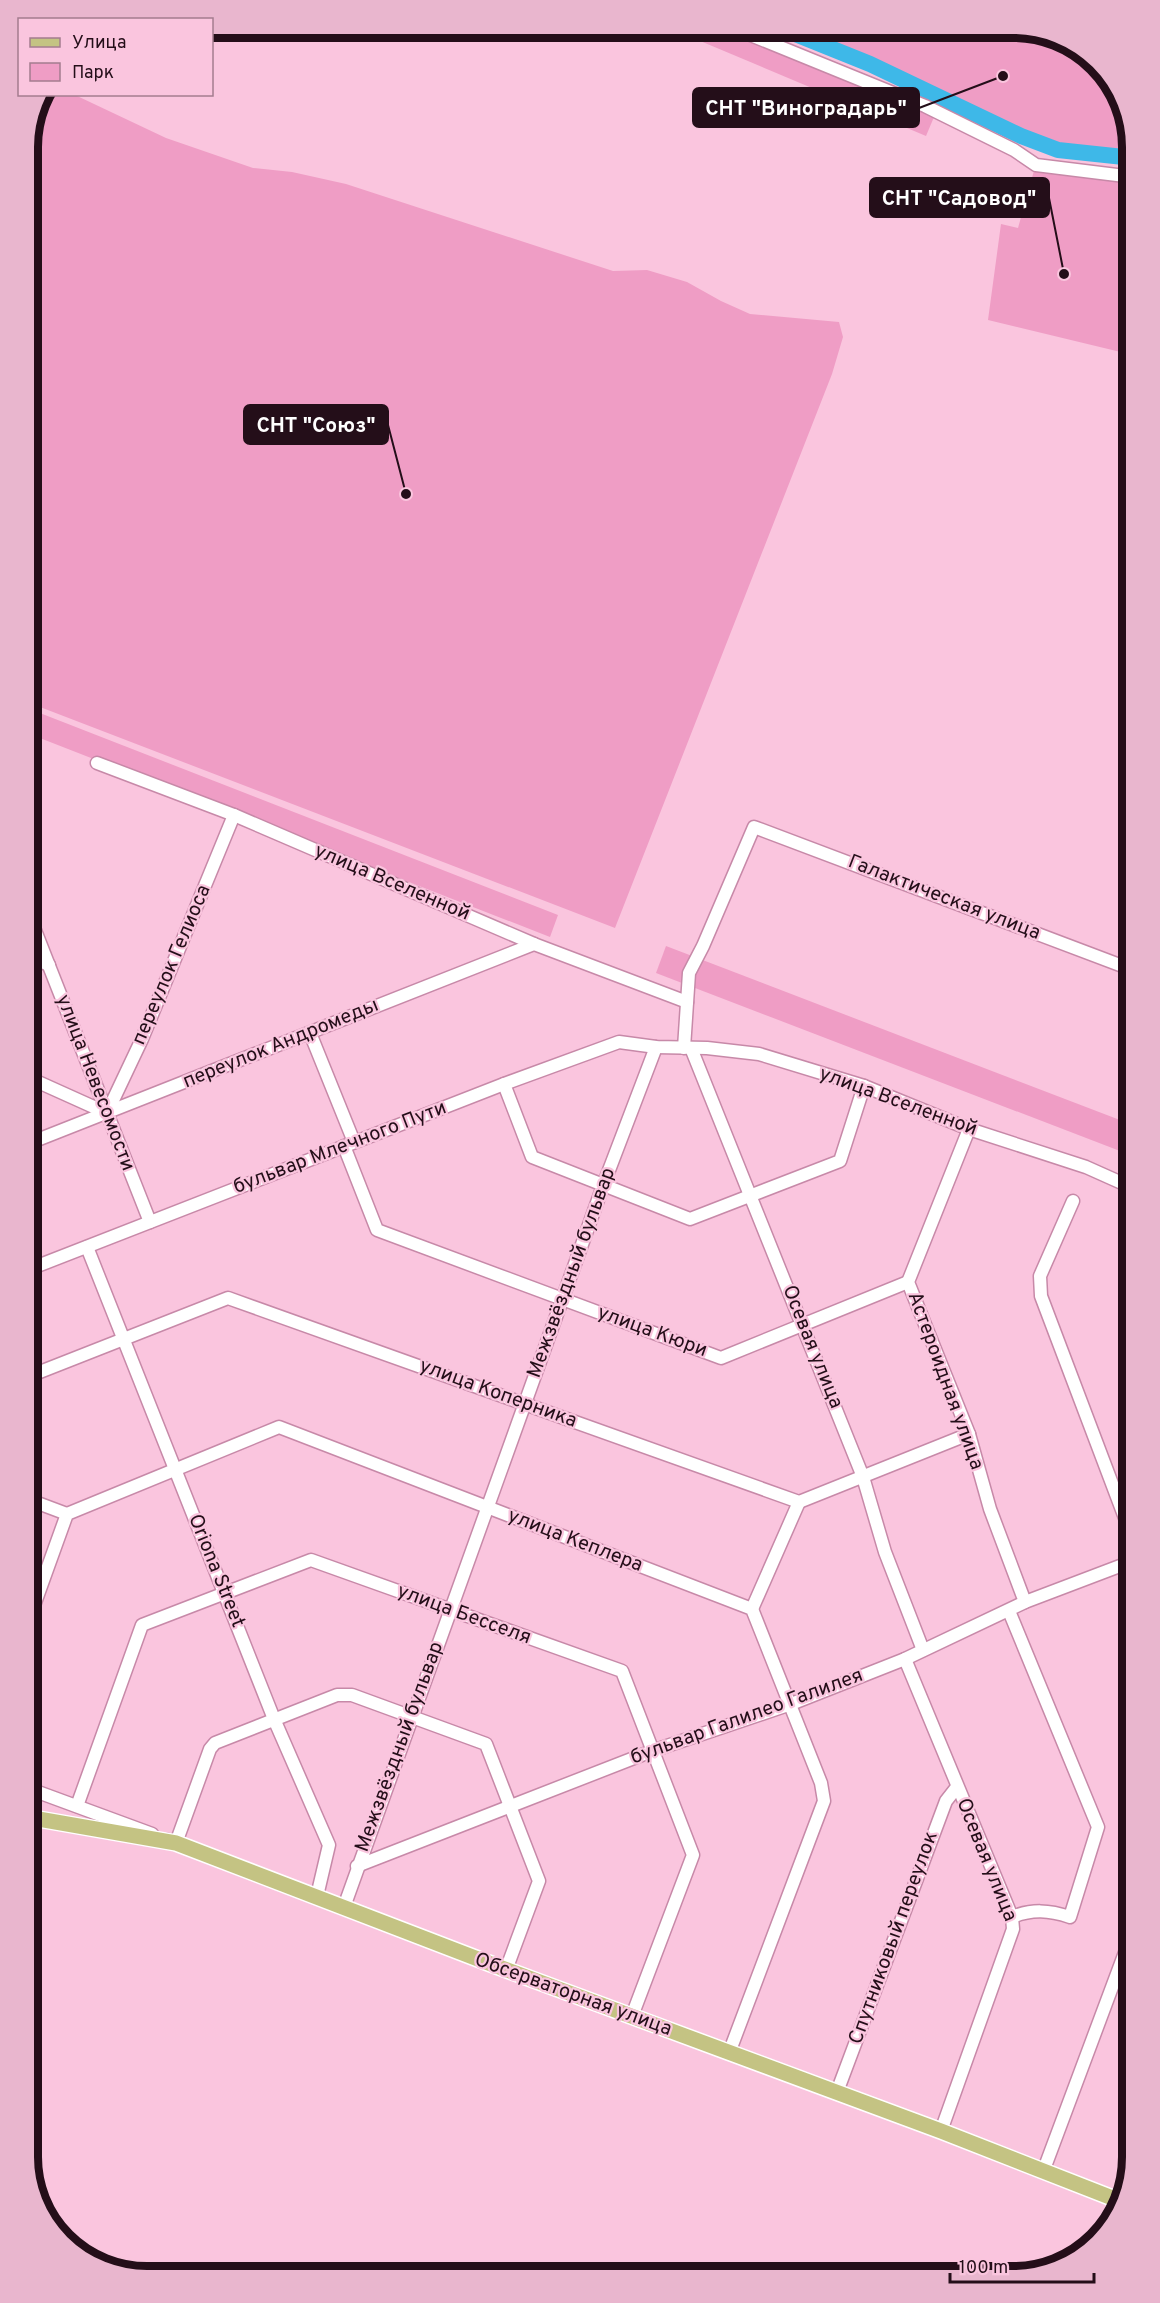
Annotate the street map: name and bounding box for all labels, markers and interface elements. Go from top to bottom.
legend [18,18,213,96]
text: Улица [72,32,126,55]
text: Парк [72,62,114,85]
callout: СНТ "Виноградарь" [693,88,919,127]
text: СНТ "Виноградарь" [705,96,907,123]
callout: СНТ "Садовод" [870,178,1049,217]
text: СНТ "Садовод" [882,186,1036,213]
callout: СНТ "Союз" [244,405,388,444]
text: СНТ "Союз" [256,413,376,440]
street label: улица Вселенной [310,838,474,928]
street label: Галактическая улица [844,849,1044,947]
street label: переулок Гелиоса [127,881,217,1049]
street label: улица Невесомости [49,991,141,1175]
street label: переулок Андромеды [179,993,383,1095]
street label: улица Вселенной [815,1061,981,1143]
street label: бульвар Млечного Пути [230,1095,450,1201]
street label: Межзвёздный бульвар [522,1164,622,1382]
street label: Осевая улица [775,1282,849,1412]
street label: Астероидная улица [901,1288,989,1474]
street label: улица Кюри [593,1300,711,1364]
street label: улица Коперника [416,1353,580,1435]
street label: улица Кеплера [504,1503,646,1579]
street label: Oriona Street [181,1510,251,1632]
street label: улица Бесселя [393,1579,535,1651]
street label: Межзвёздный бульвар [350,1638,450,1856]
street label: бульвар Галилео Галилея [627,1663,867,1771]
street label: Осевая улица [949,1795,1023,1925]
street label: Спутниковый переулок [843,1828,945,2048]
street label: Обсерваторная улица [471,1947,675,2043]
scale bar [950,2246,1094,2284]
text: 100 m [959,2257,1008,2280]

